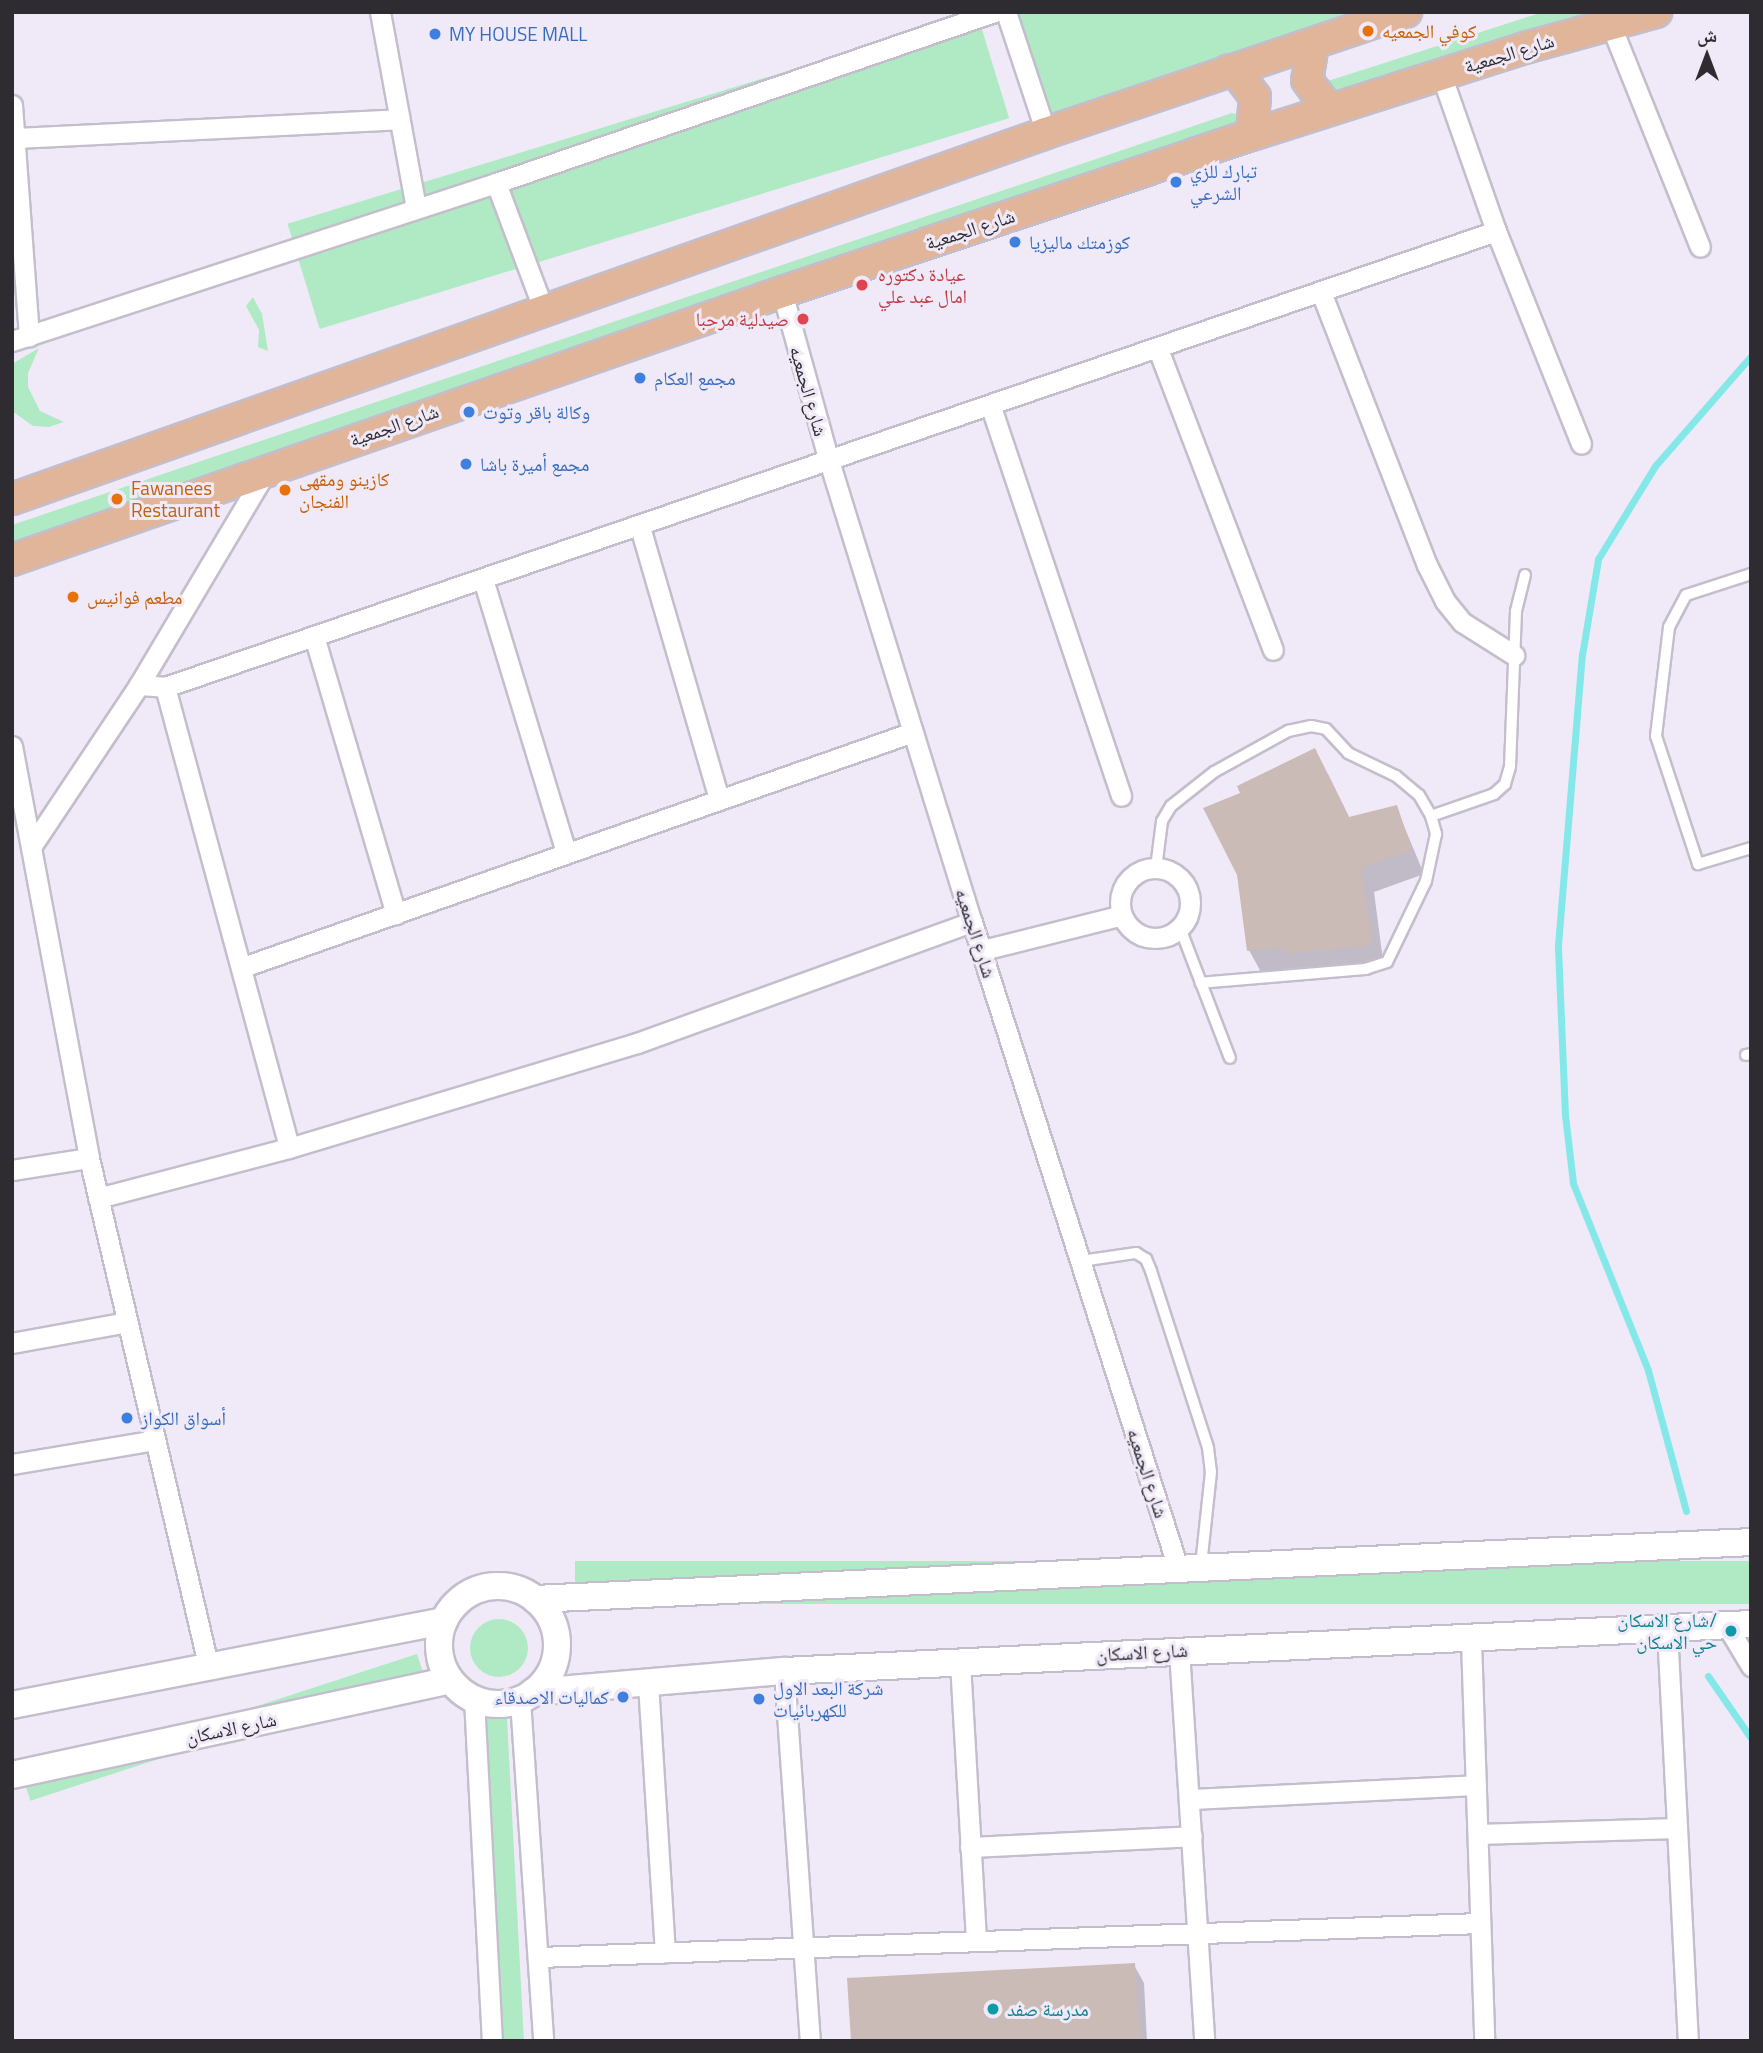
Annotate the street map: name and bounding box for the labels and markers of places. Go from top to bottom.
place label: كوفي الجمعيه [1382,20,1476,42]
place label: MY HOUSE MALL [449,23,587,45]
marker: كوفي الجمعيه [1360,23,1376,39]
marker: MY HOUSE MALL [427,26,443,42]
place label: تبارك للزي الشرعي [1190,160,1257,204]
marker: تبارك للزي الشرعي [1168,174,1184,190]
place label: كوزمتك ماليزيا [1029,231,1130,253]
marker: كوزمتك ماليزيا [1007,234,1023,250]
place label: عيادة دكتوره امال عبد علي [878,263,967,307]
marker: عيادة دكتوره امال عبد علي [852,275,872,295]
place label: صيدلية مرحبا [696,308,789,330]
marker: صيدلية مرحبا [795,311,811,327]
place label: مجمع العكام [654,367,736,389]
marker: مجمع العكام [632,370,648,386]
place label: وكالة باقر وتوت [483,401,590,423]
marker: وكالة باقر وتوت [461,404,477,420]
place label: مجمع أميرة باشا [480,453,589,475]
marker: مجمع أميرة باشا [458,456,474,472]
place label: كازينو ومقهى الفنجان [299,468,389,512]
place label: Fawanees Restaurant [131,477,220,521]
marker: كازينو ومقهى الفنجان [277,482,293,498]
marker: Fawanees Restaurant [109,491,125,507]
place label: مطعم فوانيس [87,586,182,608]
marker: مطعم فوانيس [65,589,81,605]
place label: أسواق الكواز [141,1407,226,1429]
marker: أسواق الكواز [119,1410,135,1426]
place label: شارع الاسكان/ حي الاسكان [1617,1609,1717,1653]
marker: شارع الاسكان/ حي الاسكان [1723,1623,1739,1639]
place label: شركة البعد الاول للكهربائيات [773,1677,884,1721]
place label: كماليات الاصدقاء [495,1686,609,1708]
marker: كماليات الاصدقاء [615,1689,631,1705]
marker: شركة البعد الاول للكهربائيات [751,1691,767,1707]
place label: مدرسة صفد [1007,1998,1089,2020]
marker: مدرسة صفد [985,2001,1001,2017]

